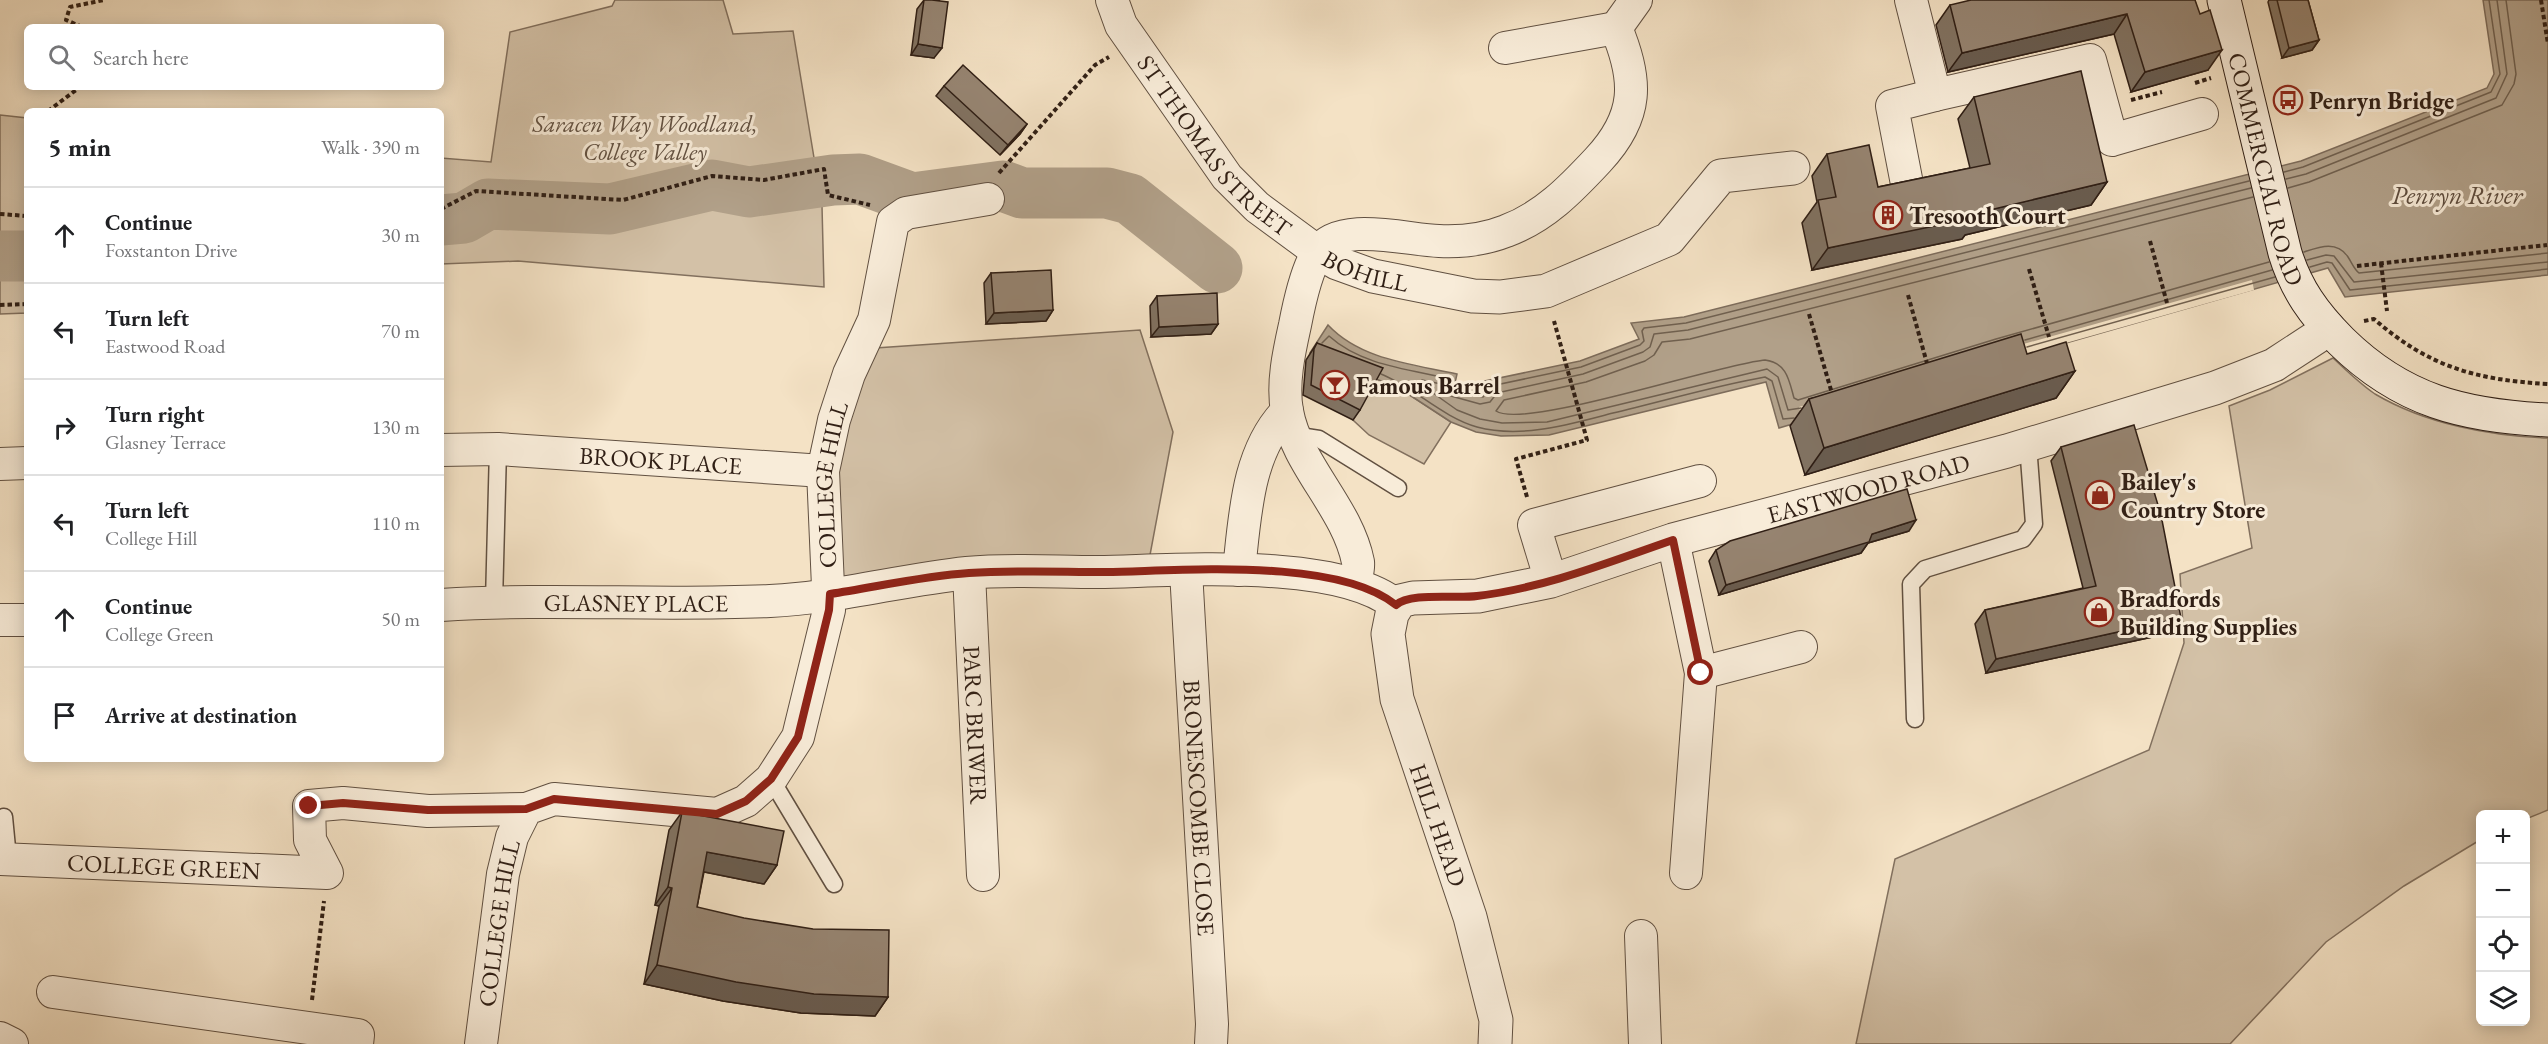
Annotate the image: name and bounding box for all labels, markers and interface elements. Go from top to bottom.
search box [24,24,444,90]
icon: search [45,41,78,74]
text: Search here [93,43,188,72]
street label: ST THOMAS STREET [1131,49,1299,243]
street label: COMMERCIAL ROAD [2222,49,2311,290]
bus stop icon: Penryn Bridge [2272,84,2304,116]
place label: Penryn Bridge [2309,85,2454,117]
park label: Saracen Way Woodland, College Valley [532,108,757,167]
text: 5 min [48,130,111,164]
text: Walk · 390 m [321,134,420,160]
water label: Penryn River [2392,178,2524,212]
building icon: Tresooth Court [1872,199,1904,231]
place label: Tresooth Court [1909,200,2066,231]
text: Continue [105,208,192,237]
icon: ahead [48,219,81,252]
text: 30 m [381,222,420,248]
text: Foxstanton Drive [105,237,237,263]
street label: BOHILL [1317,243,1411,298]
text: Turn left [105,304,189,333]
icon: left [48,315,81,348]
text: 70 m [381,318,420,344]
text: Eastwood Road [105,333,225,359]
bar icon: Famous Barrel [1319,369,1351,401]
place label: Famous Barrel [1356,370,1500,401]
street label: COLLEGE HILL [807,397,855,569]
text: Turn right [105,400,204,429]
icon: right [48,411,81,444]
text: 130 m [372,414,420,440]
text: Glasney Terrace [105,429,226,455]
street label: BROOK PLACE [578,439,743,481]
street label: EASTWOOD ROAD [1763,446,1973,530]
place label: Bailey's Country Store [2121,466,2265,526]
shop icon: Bailey's Country Store [2084,479,2116,511]
text: Turn left [105,496,189,525]
icon: left [48,507,81,540]
text: 110 m [372,510,420,536]
text: College Hill [105,525,197,551]
place label: Bradfords Building Supplies [2120,583,2297,643]
street label: GLASNEY PLACE [544,586,728,618]
text: Continue [105,592,192,621]
shop icon: Bradfords Building Supplies [2083,596,2115,628]
icon: ahead [48,603,81,636]
text: 50 m [381,606,420,632]
text: College Green [105,621,214,647]
street label: PARC BRIWER [957,645,995,806]
route start [1687,659,1713,685]
street label: BRONESCOMBE CLOSE [1177,679,1222,937]
icon: arrive [48,699,81,732]
text: Arrive at destination [105,701,297,730]
street label: HILL HEAD [1402,759,1474,891]
route end [295,792,321,818]
map controls [2476,810,2530,1026]
button: + [2476,810,2530,864]
street label: COLLEGE HILL [470,836,526,1009]
street label: COLLEGE GREEN [66,846,261,886]
button: − [2476,864,2530,918]
button: locate [2476,918,2530,972]
button: layers [2476,972,2530,1026]

